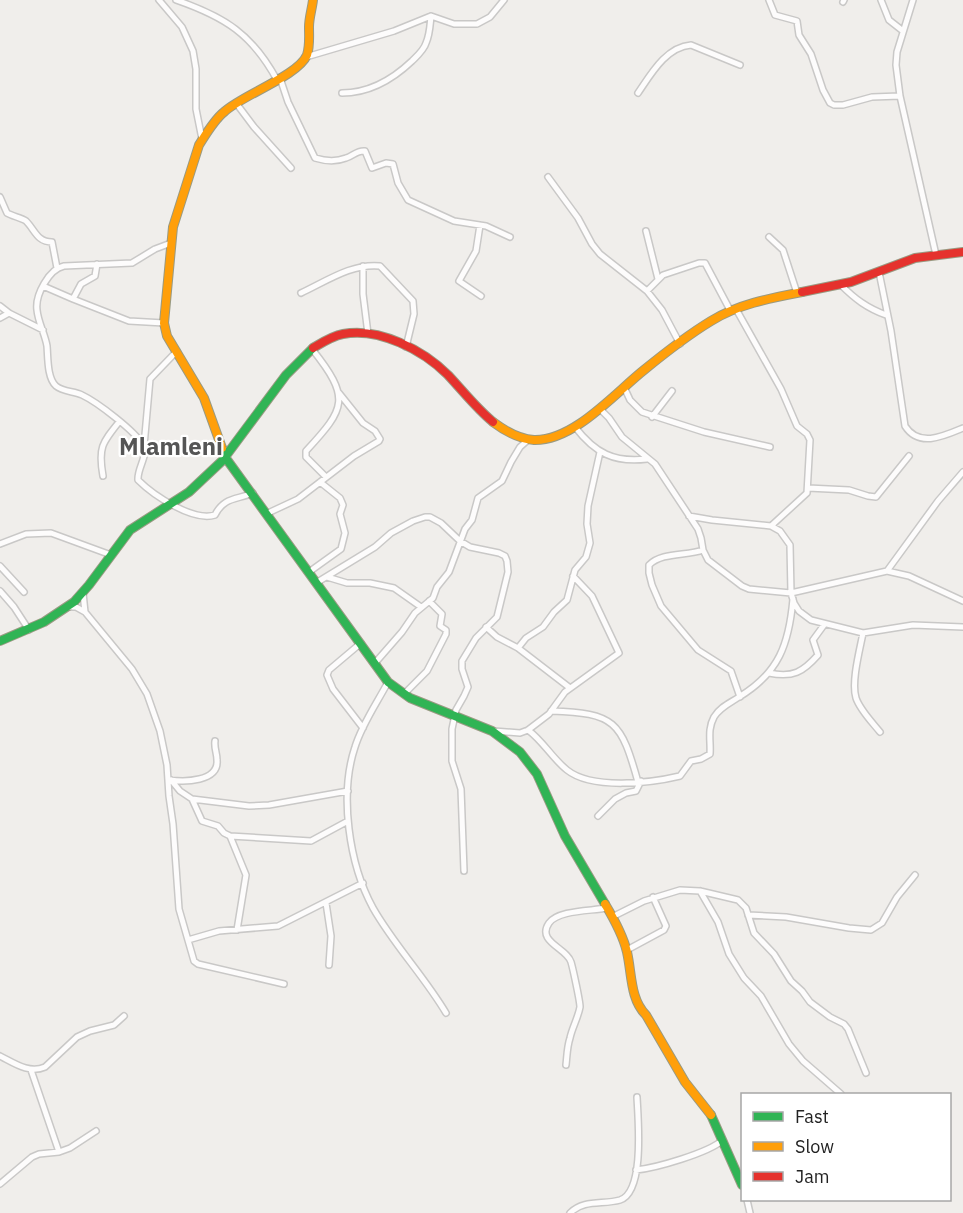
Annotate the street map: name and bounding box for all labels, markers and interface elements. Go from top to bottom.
district label: Mlamleni [119,430,223,462]
legend [741,1093,951,1201]
text: Fast [795,1105,829,1128]
text: Slow [795,1135,834,1158]
text: Jam [795,1165,830,1188]

